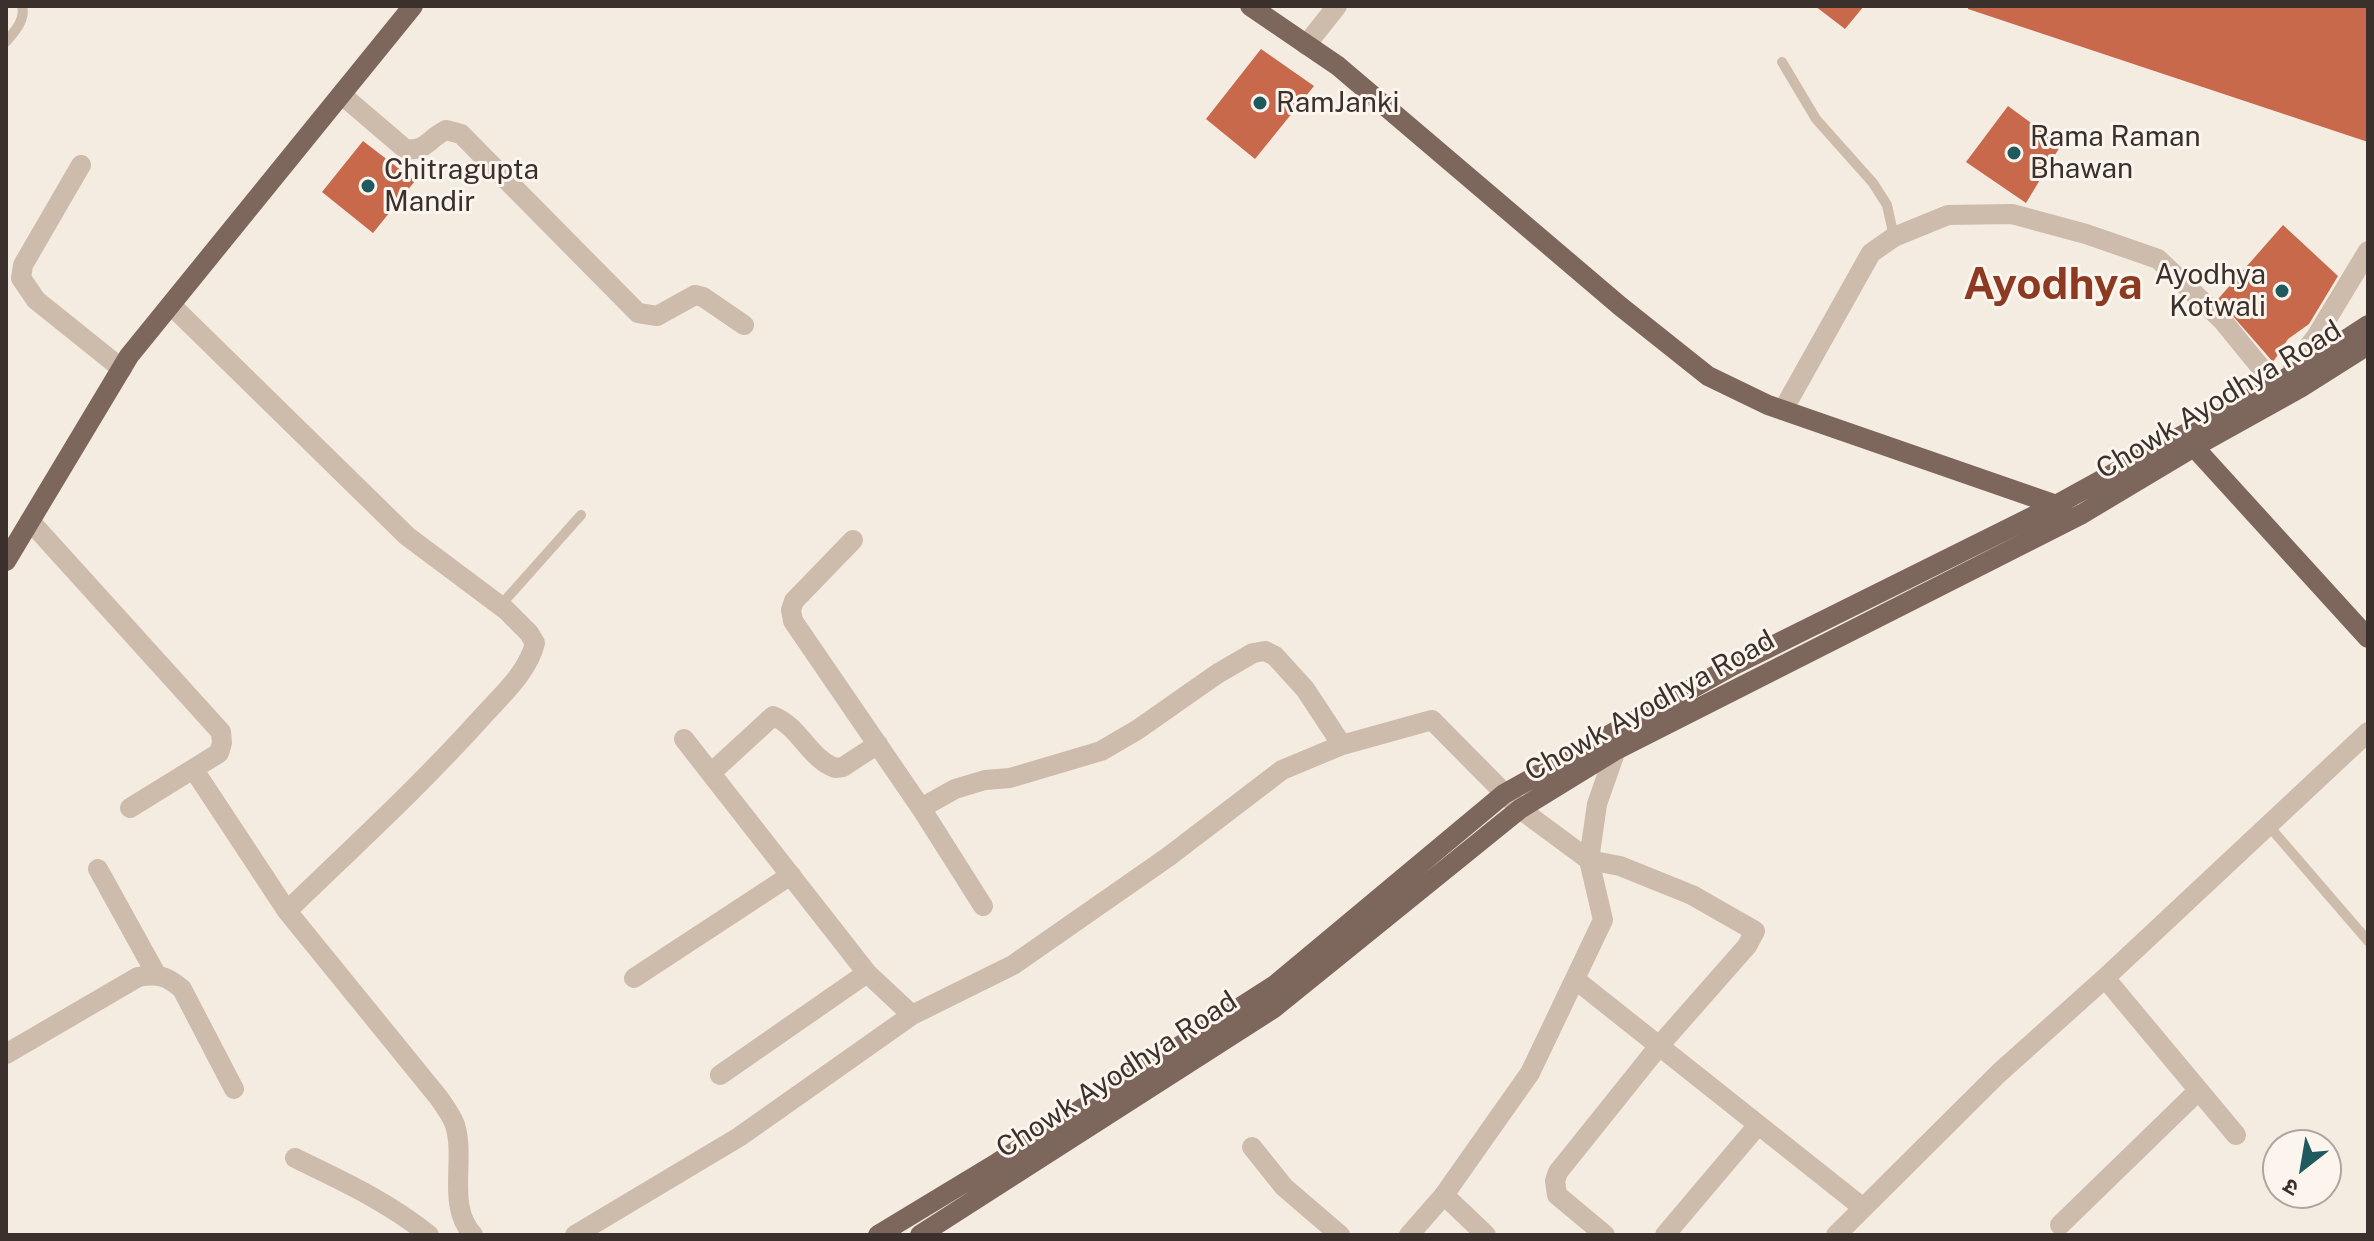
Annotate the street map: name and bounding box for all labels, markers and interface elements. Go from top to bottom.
place label: RamJanki [1276,86,1400,120]
marker: RamJanki [1251,94,1269,112]
place label: Rama Raman Bhawan [2030,120,2201,186]
marker: Rama Raman Bhawan [2005,144,2023,162]
place label: Chitragupta Mandir [384,153,539,219]
marker: Chitragupta Mandir [359,177,377,195]
place label: Ayodhya Kotwali [2155,258,2266,324]
district label: Ayodhya [1963,259,2143,311]
marker: Ayodhya Kotwali [2273,282,2291,300]
street label: Chowk Ayodhya Road [2090,314,2348,486]
street label: Chowk Ayodhya Road [1519,623,1781,789]
street label: Chowk Ayodhya Road [990,985,1244,1165]
north arrow [2262,1129,2342,1209]
text: उ [2278,1173,2303,1202]

